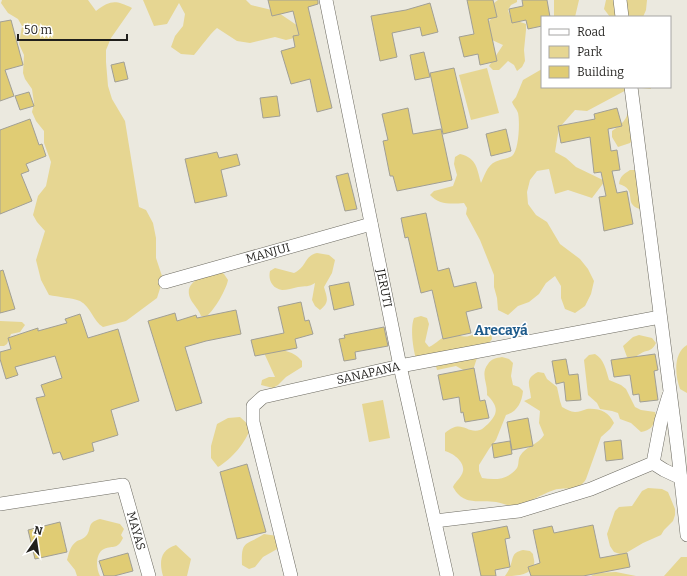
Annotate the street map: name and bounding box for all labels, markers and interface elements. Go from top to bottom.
scale bar [18,16,127,42]
legend [541,16,671,88]
text: 50 m [24,23,53,37]
text: Road [577,25,605,39]
text: Park [577,45,603,59]
text: Building [577,65,624,79]
street label: MANJUI [244,240,292,266]
street label: JERUTI [373,267,395,309]
district label: Arecayá [474,322,528,339]
street label: SANAPANA [335,359,402,387]
street label: MAYAS [124,510,148,552]
north arrow [16,520,56,560]
text: N [33,523,44,538]

